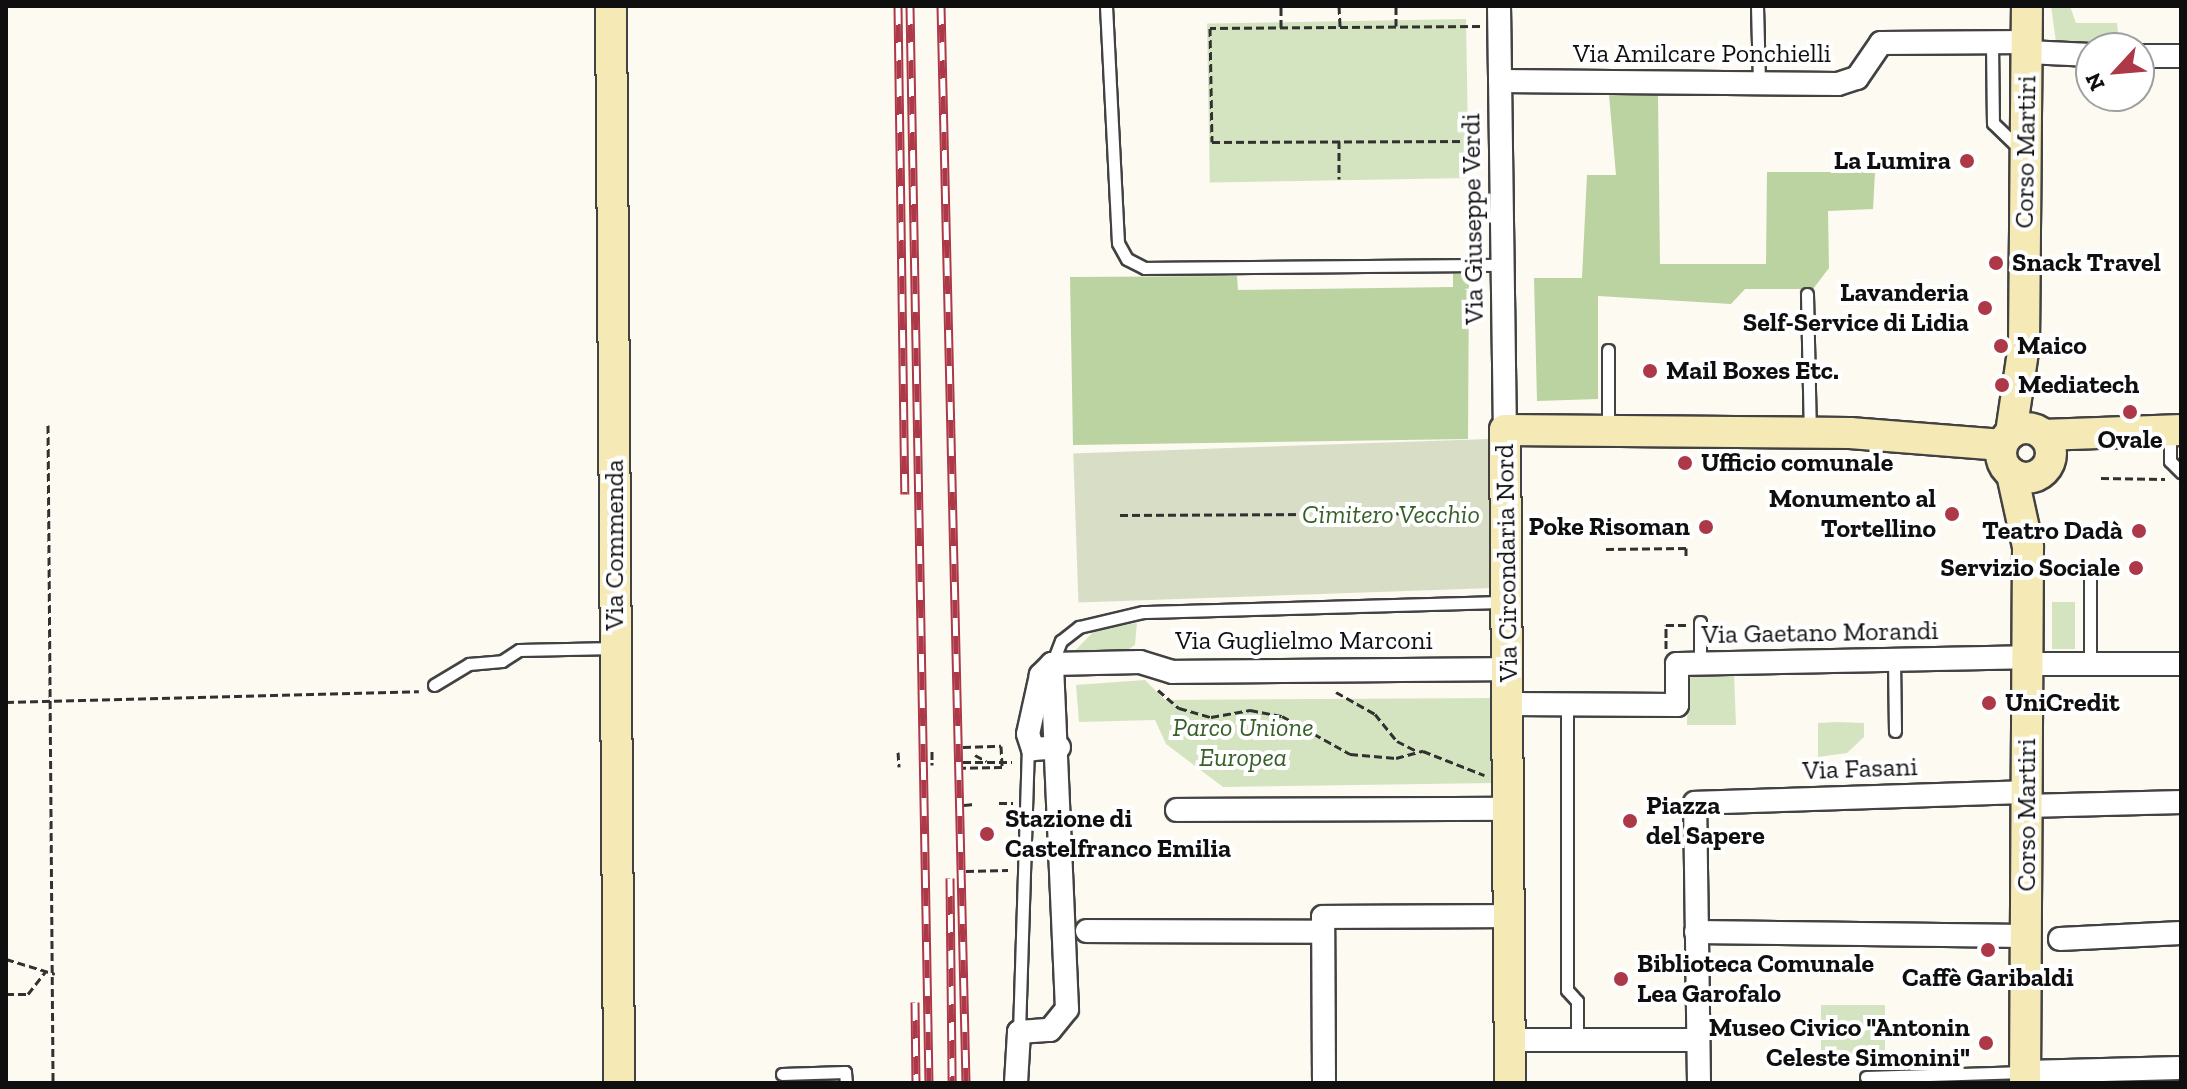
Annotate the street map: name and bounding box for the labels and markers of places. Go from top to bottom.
place label: La Lumira [1834,145,1951,177]
marker: La Lumira [1958,152,1976,170]
place label: Snack Travel [2012,247,2161,279]
marker: Snack Travel [1987,254,2005,272]
place label: Lavanderia Self-Service di Lidia [1743,277,1969,338]
marker: Lavanderia Self-Service di Lidia [1976,299,1994,317]
place label: Maico [2017,330,2087,362]
marker: Maico [1992,337,2010,355]
place label: Mail Boxes Etc. [1666,355,1839,387]
marker: Mail Boxes Etc. [1641,362,1659,380]
place label: Mediatech [2018,369,2139,401]
marker: Mediatech [1993,376,2011,394]
marker: Ovale [2121,403,2139,421]
place label: Ovale [2097,424,2163,456]
place label: Ufficio comunale [1701,447,1893,479]
marker: Ufficio comunale [1676,454,1694,472]
place label: Monumento al Tortellino [1769,483,1936,544]
marker: Monumento al Tortellino [1943,505,1961,523]
place label: Poke Risoman [1528,511,1690,543]
place label: Teatro Dadà [1982,515,2123,547]
marker: Poke Risoman [1697,518,1715,536]
marker: Teatro Dadà [2130,522,2148,540]
place label: Servizio Sociale [1940,552,2120,584]
marker: Servizio Sociale [2127,559,2145,577]
place label: UniCredit [2005,687,2120,719]
marker: UniCredit [1980,694,1998,712]
place label: Piazza del Sapere [1646,790,1765,852]
place label: Stazione di Castelfranco Emilia [1005,803,1231,864]
marker: Piazza del Sapere [1621,812,1639,830]
marker: Stazione di Castelfranco Emilia [976,823,998,845]
marker: Caffè Garibaldi [1979,941,1997,959]
place label: Biblioteca Comunale Lea Garofalo [1637,948,1874,1010]
place label: Caffè Garibaldi [1902,962,2074,994]
marker: Biblioteca Comunale Lea Garofalo [1612,970,1630,988]
place label: Museo Civico "Antonin Celeste Simonini" [1709,1012,1970,1074]
marker: Museo Civico "Antonin Celeste Simonini" [1977,1034,1995,1052]

